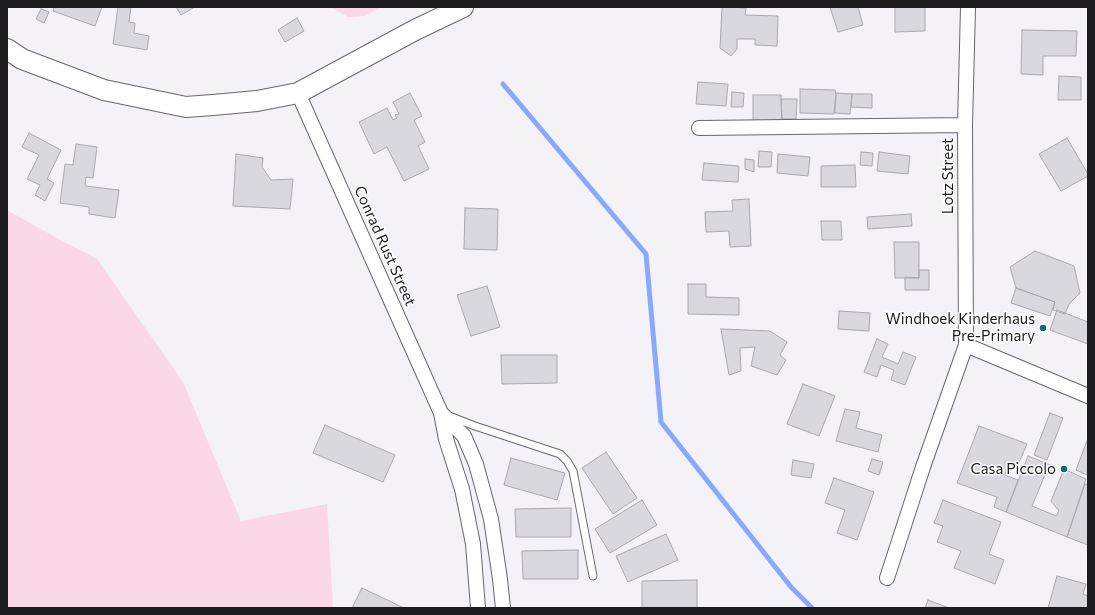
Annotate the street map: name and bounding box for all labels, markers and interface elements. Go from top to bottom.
street label: Lotz Street [939,138,957,214]
street label: Conrad Rust Street [350,183,420,309]
place label: Windhoek Kinderhaus Pre-Primary [885,310,1035,345]
marker: Windhoek Kinderhaus Pre-Primary [1038,323,1048,333]
place label: Casa Piccolo [971,460,1056,478]
marker: Casa Piccolo [1059,464,1069,474]

